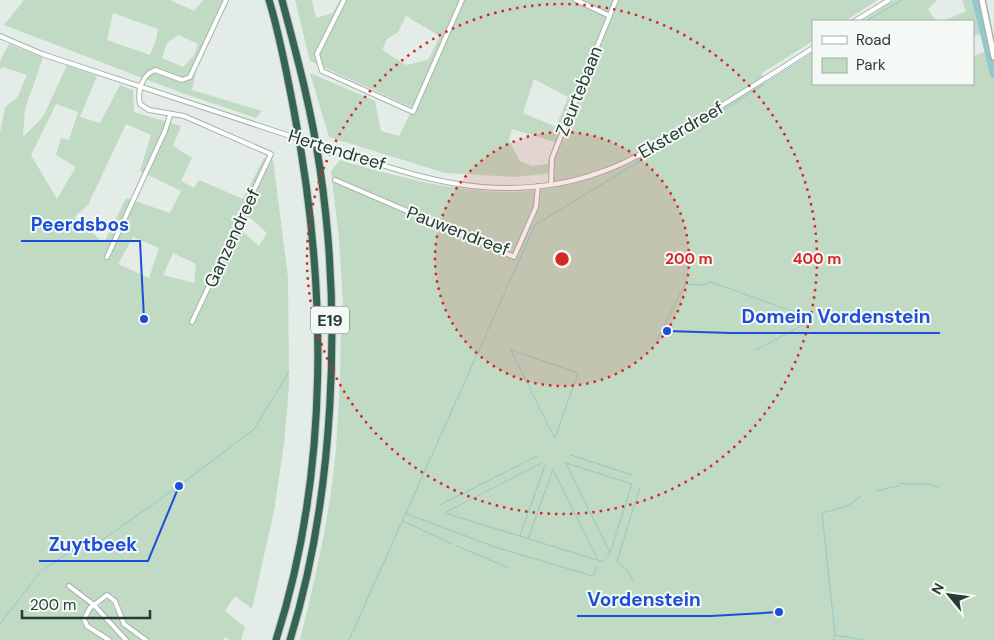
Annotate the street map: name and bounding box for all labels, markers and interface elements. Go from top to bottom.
legend [812,20,974,85]
text: Road [856,30,891,50]
street label: Zeurtebaan [550,42,608,140]
text: Park [856,55,886,75]
street label: Eksterdreef [634,96,728,164]
street label: Hertendreef [285,124,389,176]
street label: Ganzendreef [199,185,265,291]
street label: Pauwendreef [403,200,513,262]
callout: Peerdsbos [21,207,140,241]
text: Peerdsbos [31,212,129,237]
text: 200 m [665,249,713,269]
text: 400 m [793,249,841,269]
centre of rings [553,250,571,268]
callout: Domein Vordenstein [731,299,940,333]
text: Domein Vordenstein [741,304,931,329]
road number: E19 [311,306,349,334]
callout: Zuytbeek [39,527,148,561]
text: Zuytbeek [49,532,137,557]
north arrow [924,570,974,620]
text: N [927,580,948,598]
callout: Vordenstein [577,582,711,616]
text: Vordenstein [587,587,701,612]
scale bar [22,588,150,620]
text: 200 m [30,595,76,615]

